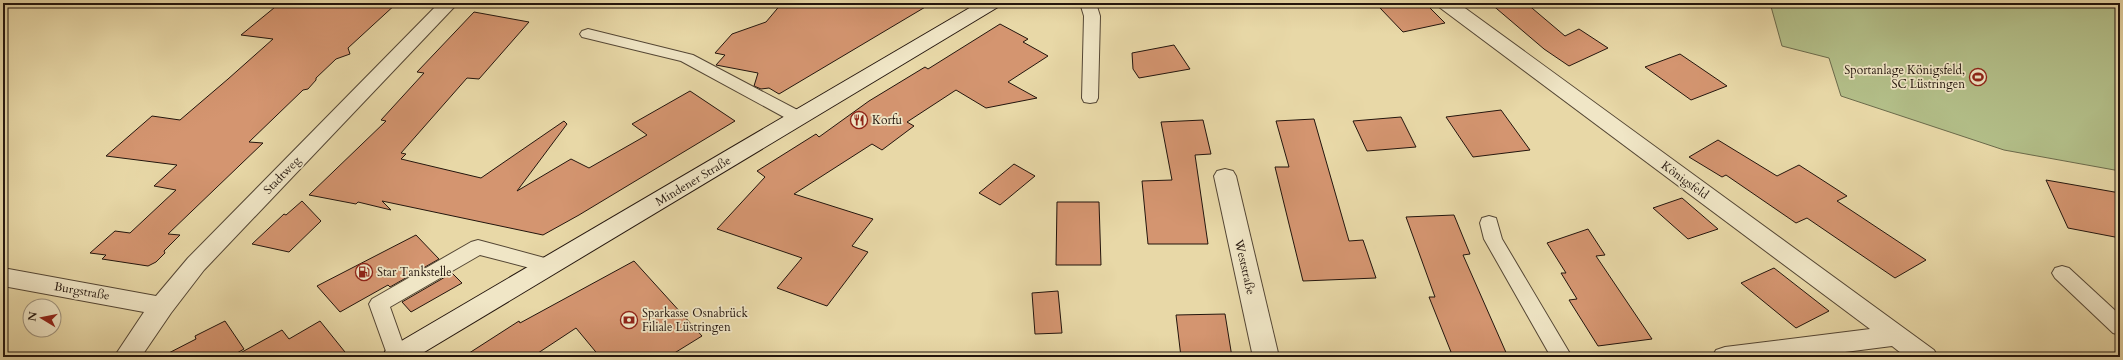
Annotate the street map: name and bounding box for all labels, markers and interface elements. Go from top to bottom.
place label: Sportanlage Königsfeld, SC Lüstringen [1844,62,1965,92]
sports icon: Sportanlage Königsfeld, SC Lüstringen [1968,67,1988,87]
restaurant icon: Korfu [849,110,869,130]
place label: Korfu [872,112,902,128]
street label: Stadtweg [260,152,304,197]
street label: Mindener Straße [652,152,734,210]
street label: Königsfeld [1658,157,1712,203]
street label: Weststraße [1231,237,1259,296]
fuel station icon: Star Tankstelle [354,262,374,282]
place label: Star Tankstelle [377,264,452,280]
street label: Burgstraße [53,278,111,304]
north arrow [22,298,62,338]
place label: Sparkasse Osnabrück Filiale Lüstringen [642,305,749,335]
text: N [24,310,41,322]
bank icon: Sparkasse Osnabrück Filiale Lüstringen [619,310,639,330]

